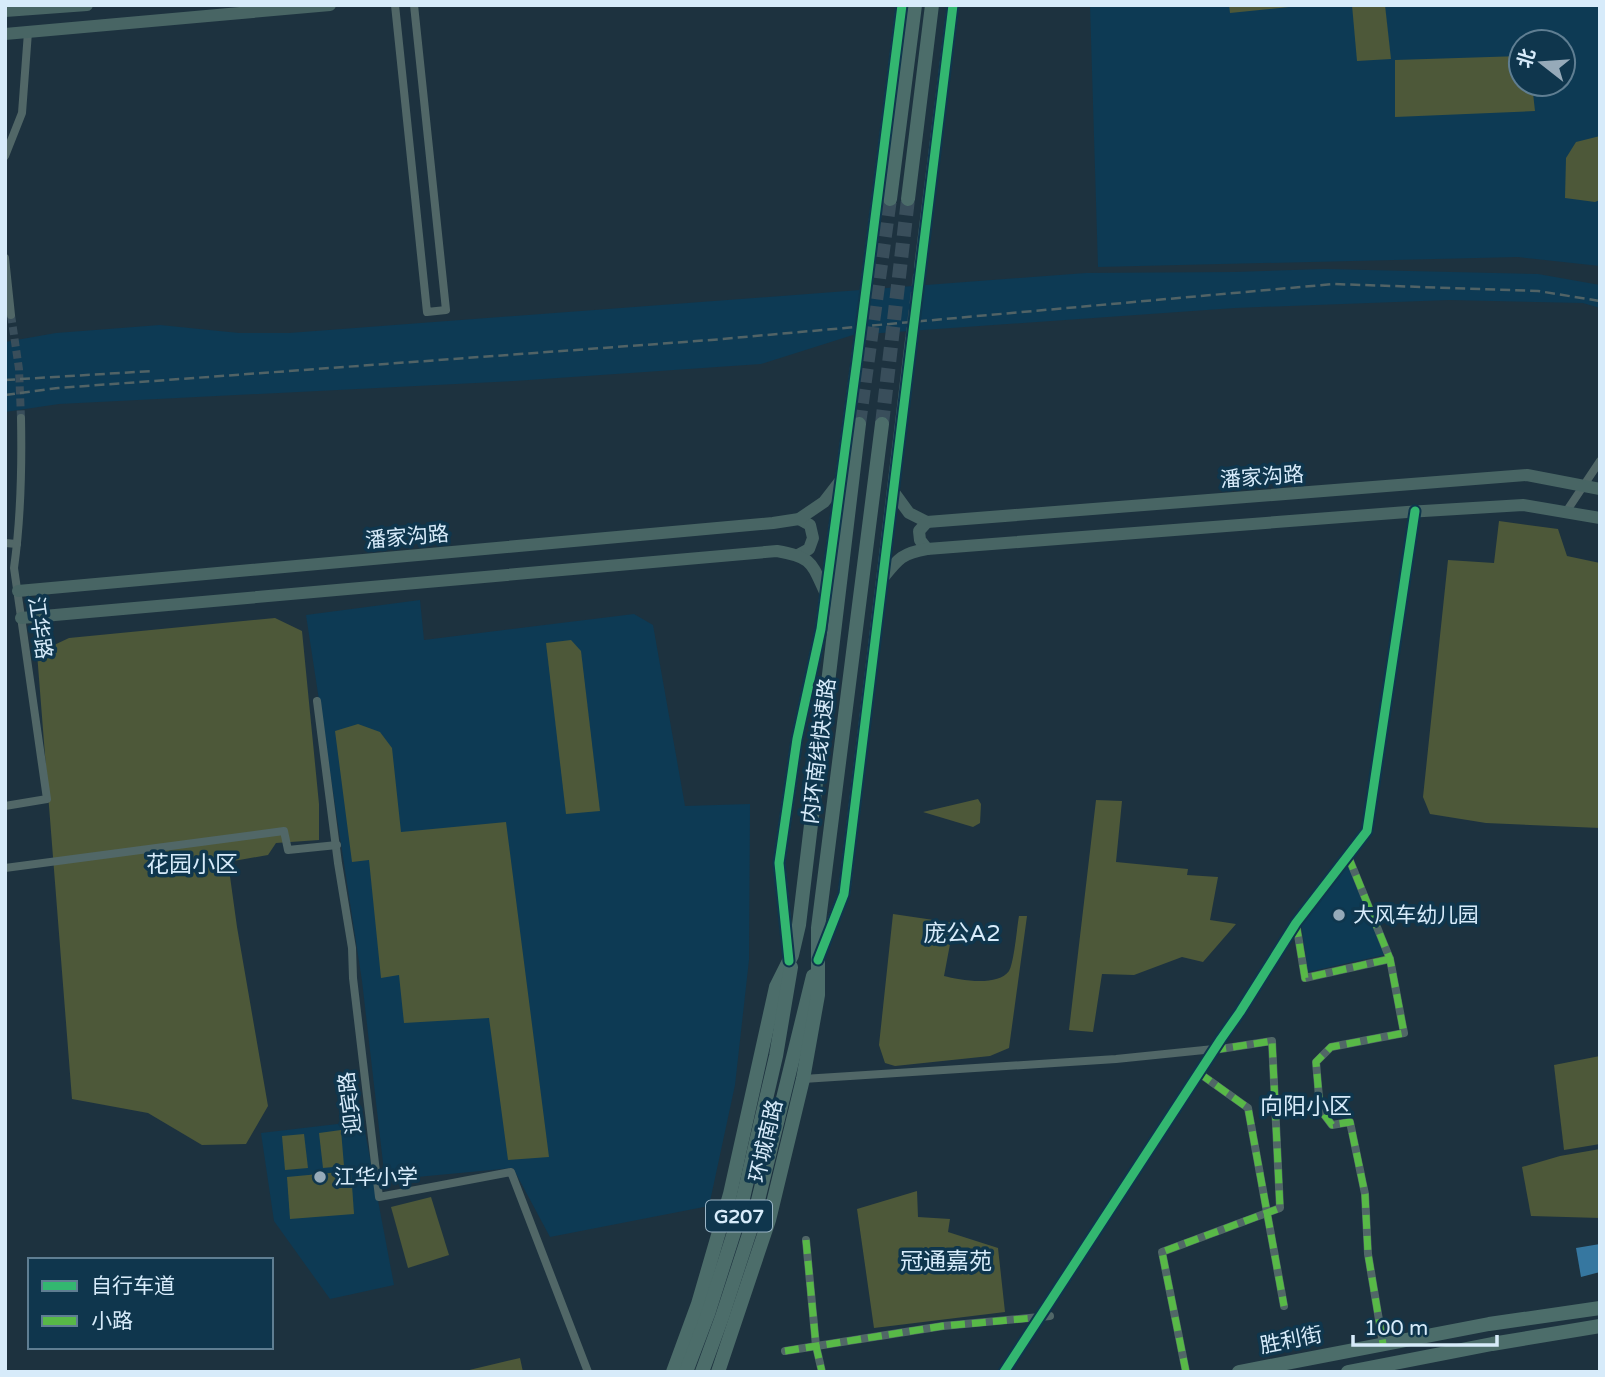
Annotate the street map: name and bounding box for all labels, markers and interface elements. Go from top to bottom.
north arrow [1507,28,1577,98]
text: 北 [1513,46,1540,71]
street label: 潘家沟路 [1219,462,1305,493]
street label: 潘家沟路 [364,521,450,554]
street label: 江华路 [23,595,56,661]
street label: 内环南线快速路 [798,677,841,826]
district label: 花园小区 [146,851,238,879]
place label: 大风车幼儿园 [1353,903,1479,928]
marker: 大风车幼儿园 [1331,907,1347,923]
district label: 庞公A2 [923,920,1001,948]
street label: 迎宾路 [334,1070,367,1136]
district label: 向阳小区 [1260,1093,1352,1121]
street label: 环城南路 [745,1097,788,1185]
place label: 江华小学 [334,1165,418,1190]
marker: 江华小学 [312,1169,328,1185]
road number: G207 [706,1200,772,1232]
district label: 冠通嘉苑 [900,1248,992,1276]
legend [28,1258,273,1349]
text: 自行车道 [91,1274,175,1299]
scale bar [1353,1304,1496,1348]
text: 小路 [91,1309,133,1334]
text: 100 m [1364,1316,1428,1341]
street label: 胜利街 [1258,1322,1324,1359]

